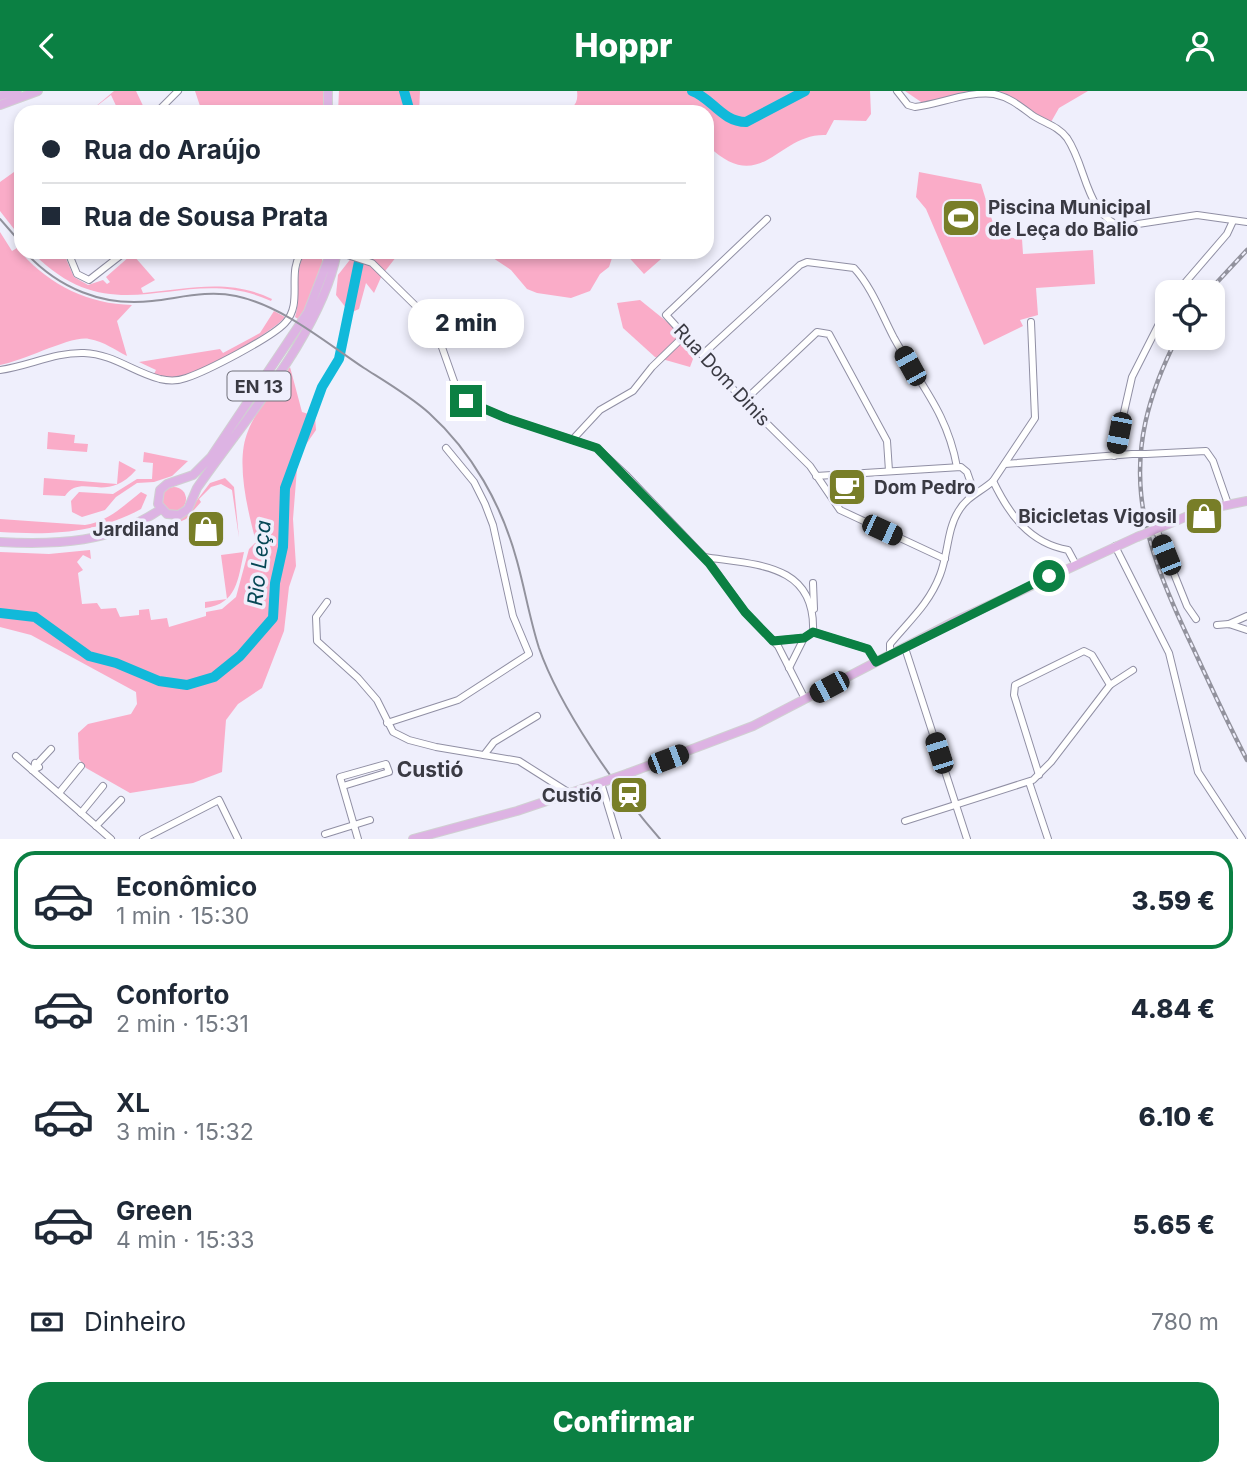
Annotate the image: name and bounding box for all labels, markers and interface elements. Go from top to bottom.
text: Hoppr [574,26,673,65]
icon: back [28,27,66,65]
icon: person [1181,27,1219,65]
text: Rua do Araújo [84,134,261,165]
place label: Piscina Municipal de Leça do Balio [988,196,1151,241]
sports icon: Piscina Municipal de Leça do Balio [940,197,982,239]
text: Rua de Sousa Prata [84,201,328,232]
map controls [1155,280,1225,350]
button: locate [1155,280,1225,350]
callout: 2 min [408,299,524,349]
text: 2 min [435,309,497,337]
street label: Rua Dom Dinis [669,319,775,431]
car [891,343,930,389]
road number: EN 13 [228,372,290,401]
route end [450,385,482,417]
car [1105,410,1134,456]
cafe icon: Dom Pedro [826,466,868,508]
place label: Dom Pedro [874,476,976,499]
shop icon: Bicicletas Vigosil [1183,495,1225,537]
place label: Bicicletas Vigosil [1018,505,1177,528]
shop icon: Jardiland [185,508,227,550]
car [859,512,906,548]
place label: Jardiland [92,518,179,541]
water label: Rio Leça [242,519,276,607]
car [1149,532,1184,578]
route start [1033,560,1065,592]
car [806,668,853,706]
car [923,730,956,776]
car [645,742,692,776]
district label: Custió [397,757,463,782]
station icon: Custió [608,774,650,816]
place label: Custió [542,784,602,807]
icon: car [32,869,95,932]
text: Econômico [116,871,257,902]
text: 3.59 € [1132,885,1215,916]
text: 1 min · 15:30 [116,902,249,930]
icon: car [32,977,95,1040]
text: Conforto [116,979,229,1010]
text: 4.84 € [1131,993,1215,1024]
text: 2 min · 15:31 [116,1010,249,1038]
icon: car [32,1085,95,1148]
text: XL [116,1087,150,1118]
text: 6.10 € [1139,1101,1215,1132]
text: 3 min · 15:32 [116,1118,254,1146]
icon: car [32,1193,95,1256]
text: Green [116,1195,193,1226]
text: 5.65 € [1132,1209,1215,1240]
text: 4 min · 15:33 [116,1226,255,1254]
icon: cash [28,1303,66,1341]
text: Dinheiro [84,1306,186,1337]
text: 780 m [1151,1308,1219,1336]
button: Confirmar [28,1382,1219,1462]

